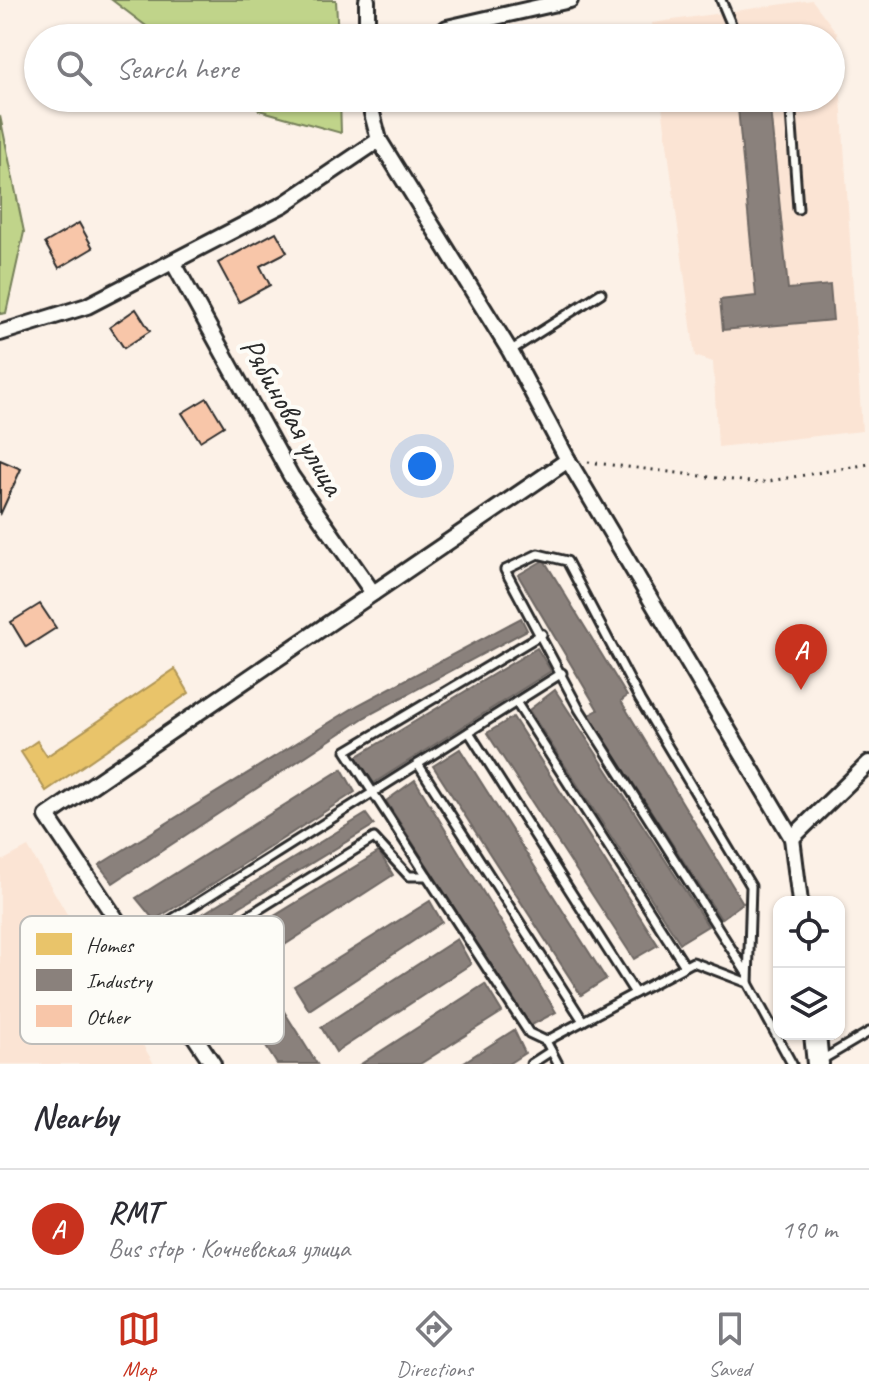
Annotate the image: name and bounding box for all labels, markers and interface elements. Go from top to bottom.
search box [24,24,845,112]
icon: search [52,46,96,90]
text: Search here [116,49,238,87]
street label: Рябиновая улица [231,330,355,504]
your location [402,446,442,486]
pin: A [775,624,827,690]
map controls [773,896,845,1040]
button: locate [773,896,845,968]
legend [20,916,284,1044]
text: Homes [86,931,135,959]
text: Industry [86,967,154,995]
button: layers [773,968,845,1040]
text: Other [86,1003,132,1031]
text: Nearby [32,1095,118,1138]
text: RMT [108,1194,160,1232]
text: A [51,1213,65,1246]
text: 190 m [781,1213,837,1246]
text: Bus stop · Кочневская улица [108,1232,350,1265]
tab: Map [117,1307,161,1383]
tab: Directions [396,1307,473,1383]
tab: Saved [708,1307,752,1383]

